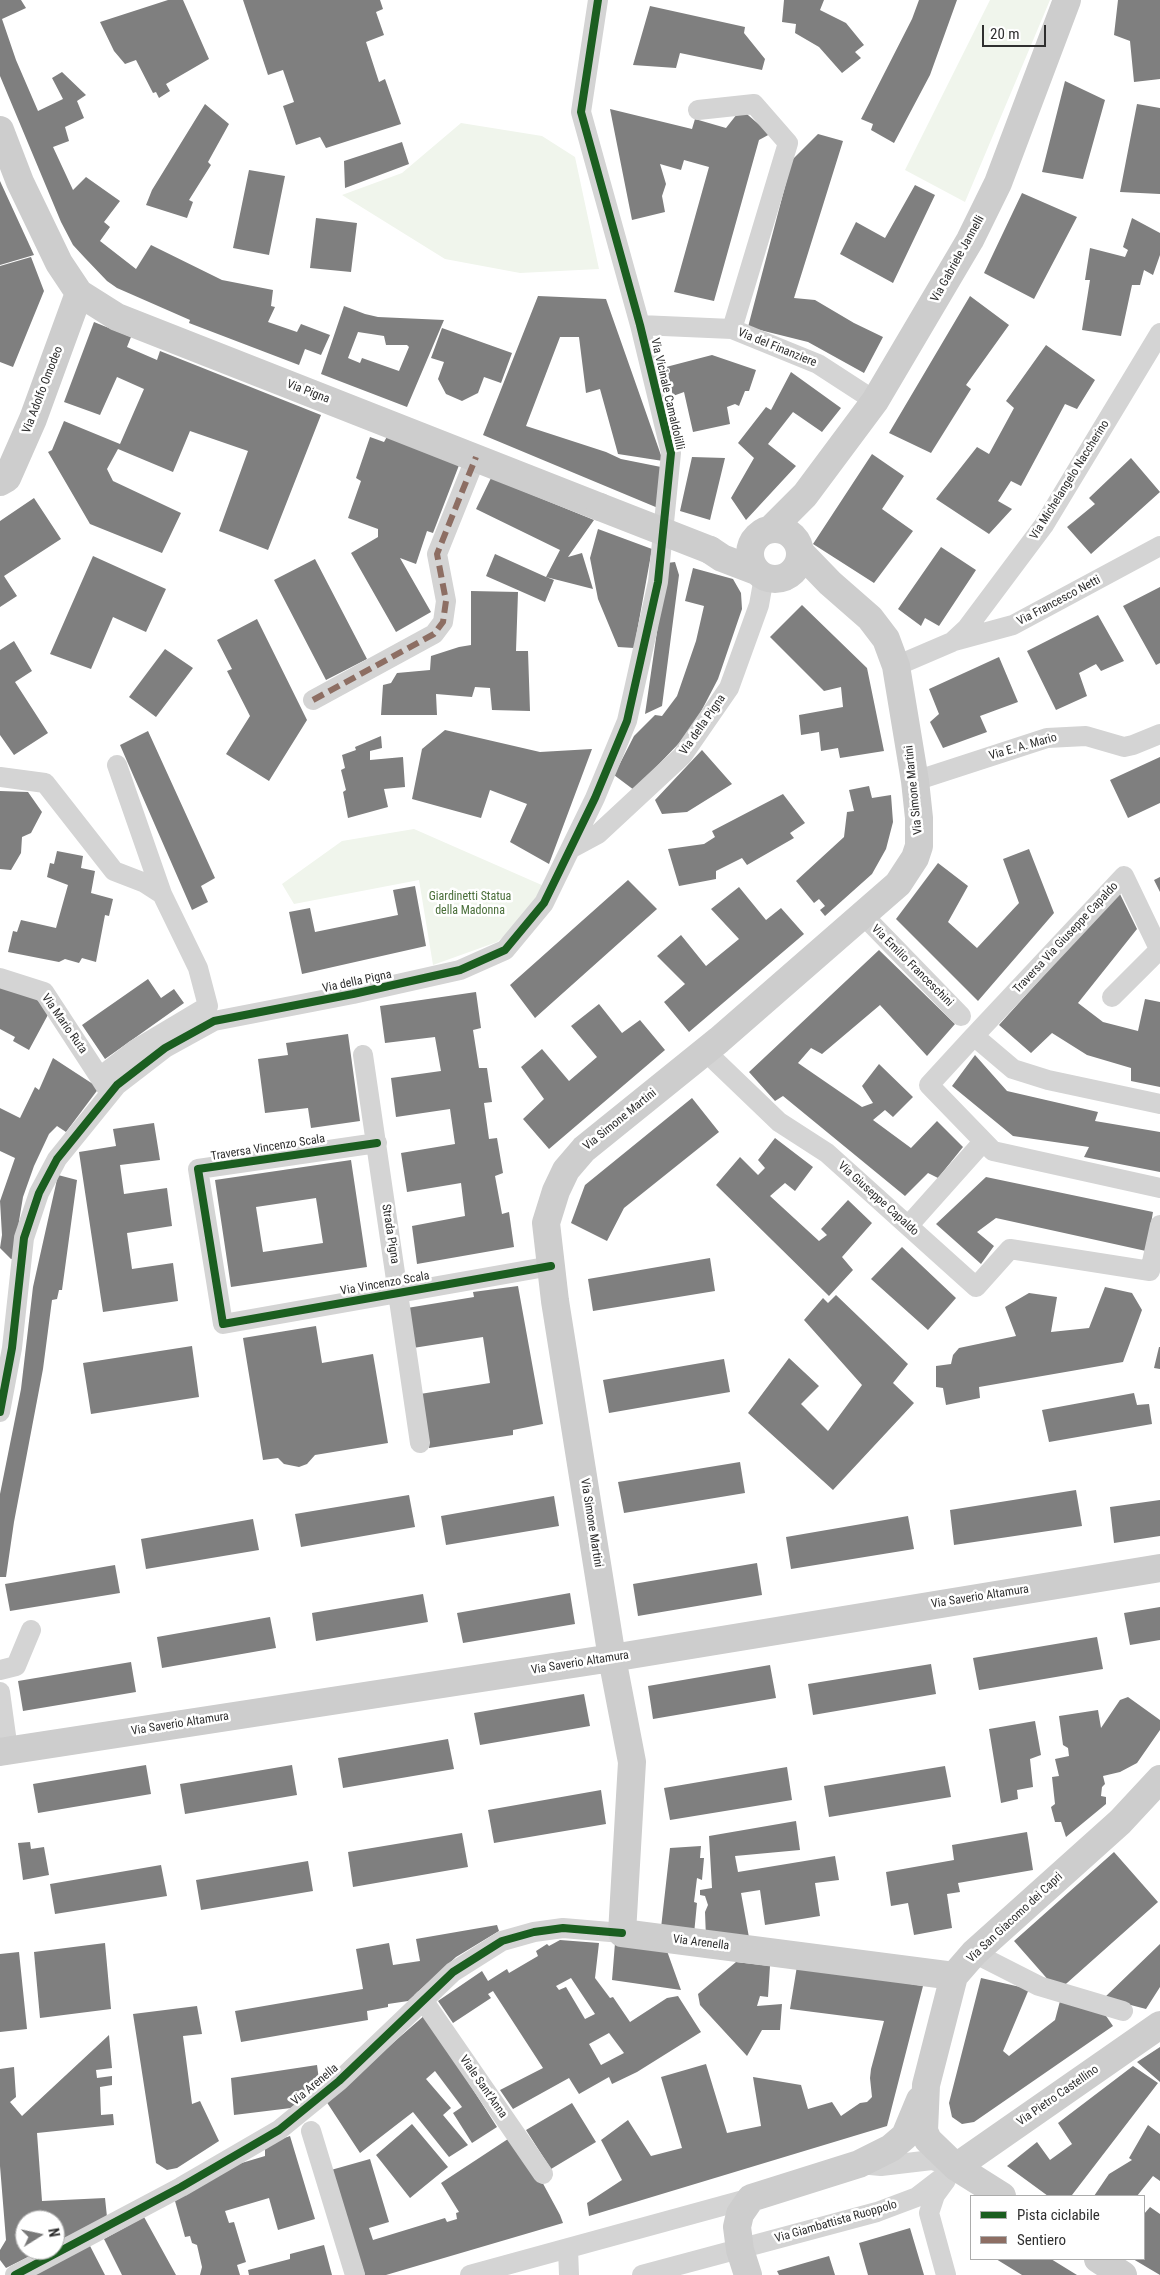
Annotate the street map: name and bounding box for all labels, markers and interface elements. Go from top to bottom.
scale bar [985,15,1049,47]
text: 20 m [990,25,1020,43]
street label: Via Gabriele Jannelli [928,213,988,305]
street label: Via del Finanziere [735,326,819,370]
street label: Via Vicinale Camaldolilli [647,337,687,451]
street label: Via Adolfo Omodeo [20,344,66,436]
street label: Via Pigna [284,377,332,407]
street label: Via Michelangelo Naccherino [1027,418,1113,542]
street label: Via Francesco Netti [1015,573,1103,629]
street label: Via della Pigna [677,692,729,758]
street label: Via E. A. Mario [987,730,1059,764]
street label: Via Simone Martini [902,745,926,835]
street label: Traversa Via Giuseppe Capaldo [1011,879,1121,997]
park label: Giardinetti Statua della Madonna [429,890,511,918]
street label: Via Emilio Franceschini [868,922,956,1010]
street label: Via della Pigna [321,968,393,996]
street label: Via Mario Ruta [38,991,90,1057]
street label: Via Simone Martini [581,1086,659,1154]
street label: Traversa Vincenzo Scala [210,1132,326,1164]
street label: Via Giuseppe Capaldo [835,1159,921,1239]
street label: Strada Pigna [378,1203,402,1265]
street label: Via Vincenzo Scala [339,1269,431,1299]
street label: Via Simone Martini [577,1478,605,1568]
street label: Via Saverio Altamura [930,1582,1030,1612]
street label: Via Saverio Altamura [530,1648,630,1678]
street label: Via Saverio Altamura [130,1709,230,1739]
street label: Via San Giacomo dei Capri [964,1870,1066,1966]
street label: Via Arenella [672,1932,730,1954]
street label: Viale Sant'Anna [456,2053,510,2121]
street label: Via Arenella [289,2061,341,2109]
street label: Via Pietro Castellino [1014,2063,1102,2129]
legend [970,2195,1145,2260]
street label: Via Giambattista Ruoppolo [773,2198,899,2246]
text: Pista ciclabile [1017,2206,1100,2224]
north arrow [15,2210,65,2260]
text: N [45,2227,62,2238]
text: Sentiero [1017,2231,1066,2249]

